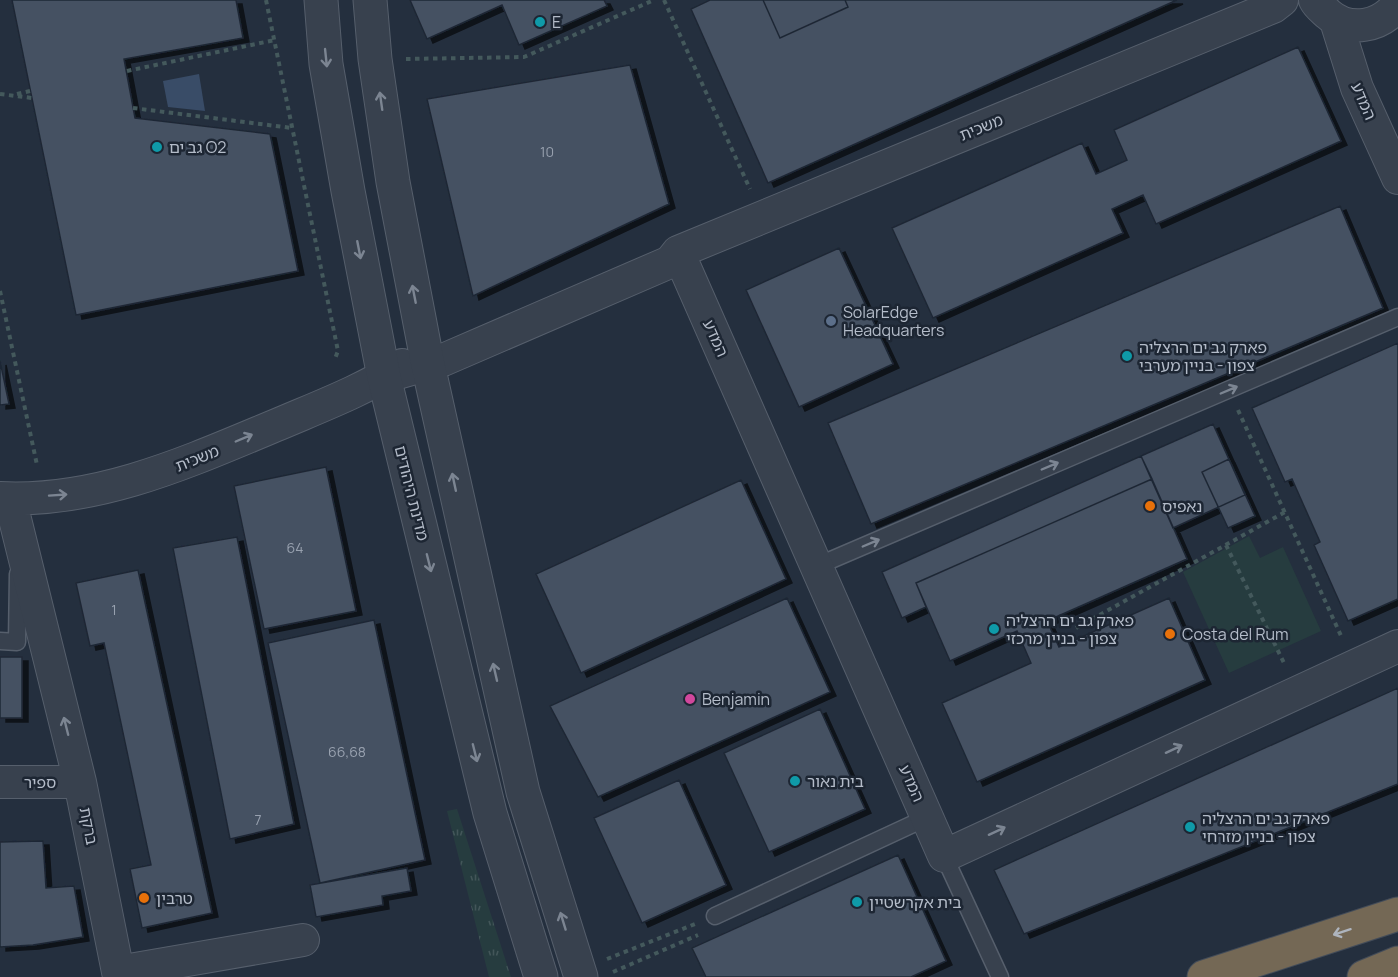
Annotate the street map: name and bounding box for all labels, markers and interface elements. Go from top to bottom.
place label: E [552,11,561,33]
marker: E [533,15,547,29]
one-way arrow [321,48,332,68]
street label: המדע [1346,79,1382,123]
one-way arrow [376,92,387,112]
street label: משכית [956,108,1006,146]
place label: גב ים O2 [169,136,227,158]
marker: גב ים O2 [150,140,164,154]
house number: 10 [540,142,554,161]
one-way arrow [354,240,365,260]
one-way arrow [408,284,419,304]
place label: SolarEdge Headquarters [843,301,944,341]
marker: SolarEdge Headquarters [824,314,838,328]
street label: המדע [698,316,734,360]
place label: פארק גב ים הרצליה צפון - בניין מערבי [1139,336,1267,376]
marker: פארק גב ים הרצליה צפון - בניין מערבי [1120,349,1134,363]
one-way arrow [1220,383,1238,395]
one-way arrow [234,432,252,444]
street label: משכית [172,439,222,477]
street label: מדינת היהודים [390,443,434,543]
one-way arrow [1040,460,1059,471]
one-way arrow [448,473,459,492]
one-way arrow [48,489,68,500]
place label: נאפיס [1162,495,1202,517]
marker: נאפיס [1143,499,1157,513]
one-way arrow [861,537,879,548]
house number: 64 [287,538,303,557]
one-way arrow [424,554,436,573]
house number: 1 [111,600,117,619]
place label: פארק גב ים הרצליה צפון - בניין מרכזי [1006,609,1134,649]
marker: פארק גב ים הרצליה צפון - בניין מרכזי [987,622,1001,636]
place label: Costa del Rum [1182,623,1289,645]
marker: Costa del Rum [1163,627,1177,641]
one-way arrow [489,663,501,682]
place label: Benjamin [702,688,770,710]
marker: Benjamin [683,692,697,706]
one-way arrow [59,716,71,735]
house number: 66,68 [328,742,366,761]
one-way arrow [470,743,482,762]
one-way arrow [1165,743,1183,755]
street label: המדע [894,761,930,805]
place label: בית נאור [807,770,864,792]
street label: ספיר [24,771,56,793]
marker: בית נאור [788,774,802,788]
street label: ברקת [75,805,103,847]
place label: פארק גב ים הרצליה צפון - בניין מזרחי [1202,807,1330,847]
house number: 7 [254,810,262,829]
marker: פארק גב ים הרצליה צפון - בניין מזרחי [1183,820,1197,834]
one-way arrow [988,825,1006,837]
place label: טרבין [156,887,193,909]
marker: טרבין [137,891,151,905]
place label: בית אקרשטיין [869,891,962,913]
marker: בית אקרשטיין [850,895,864,909]
one-way arrow [557,912,568,931]
one-way arrow [1333,927,1352,938]

